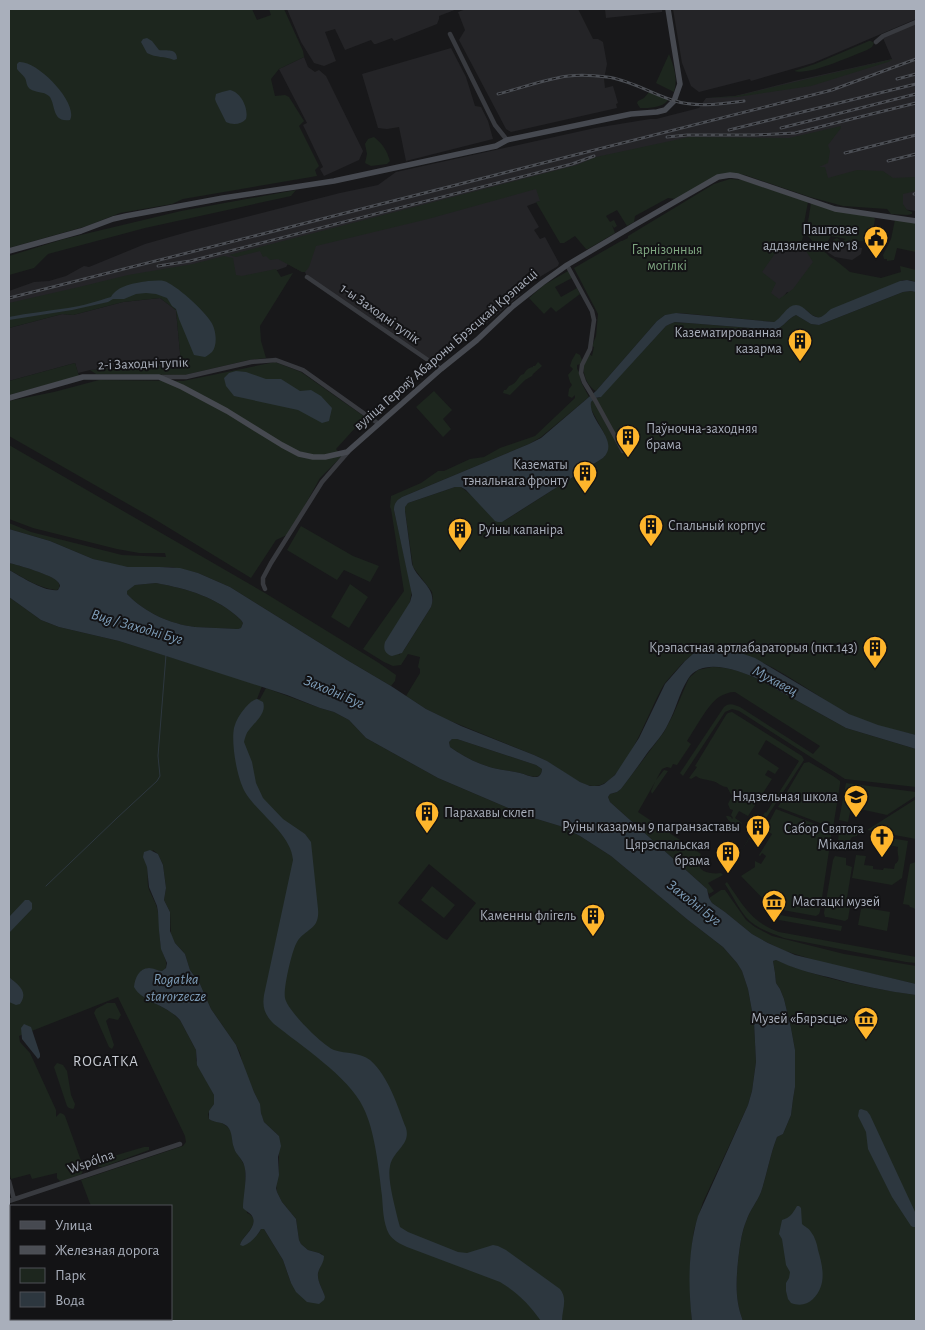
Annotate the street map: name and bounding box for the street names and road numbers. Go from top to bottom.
street label: вуліца Герояў Абароны Брэсцкай Крэпасці [352,267,540,433]
street label: 1-ы Заходні тупік [337,281,423,347]
street label: 2-і Заходні тупік [98,355,189,373]
street label: Wspólna [66,1147,117,1176]

